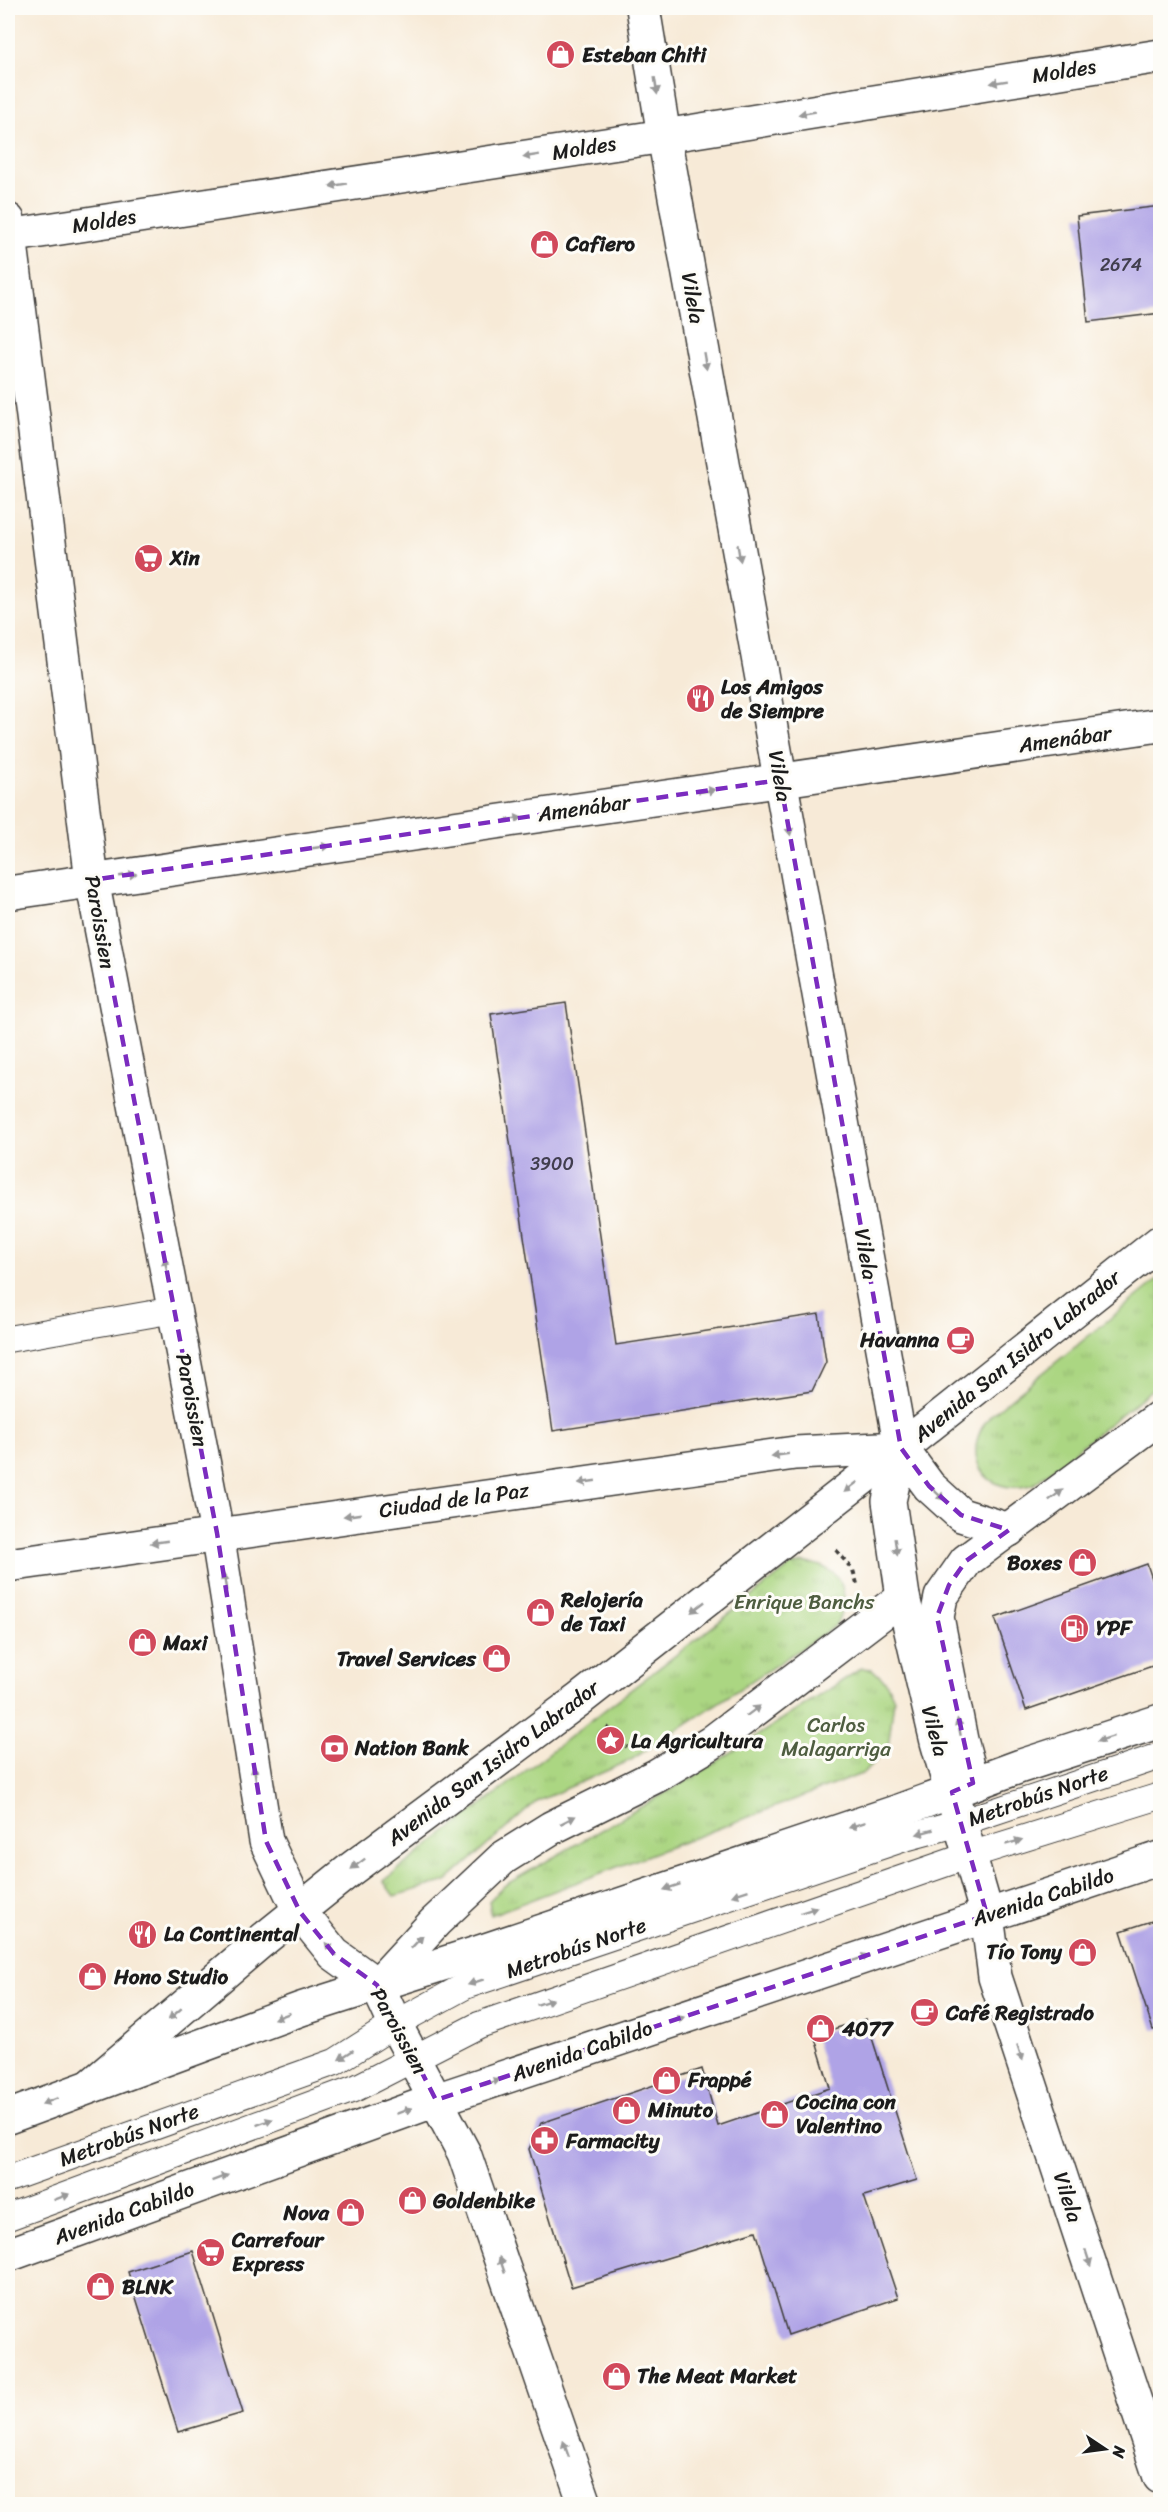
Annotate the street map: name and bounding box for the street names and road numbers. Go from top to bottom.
street label: Moldes [1029,47,1099,95]
street label: Moldes [549,124,619,172]
street label: Moldes [69,197,139,245]
street label: Vilela [670,269,716,327]
street label: Amenábar [1015,714,1115,764]
street label: Vilela [757,747,803,805]
street label: Amenábar [534,783,634,833]
street label: Paroissien [73,872,127,972]
street label: Vilela [843,1225,889,1283]
street label: Avenida San Isidro Labrador [904,1259,1131,1453]
street label: Paroissien [164,1350,220,1450]
street label: Ciudad de la Paz [377,1471,532,1529]
street label: Avenida San Isidro Labrador [377,1669,609,1857]
street label: Vilela [910,1701,960,1761]
street label: Metrobús Norte [962,1754,1114,1838]
street label: Avenida Cabildo [966,1856,1119,1938]
street label: Metrobús Norte [500,1906,652,1990]
street label: Paroissien [359,1980,439,2082]
street label: Avenida Cabildo [505,2009,658,2093]
street label: Metrobús Norte [54,2092,205,2178]
street label: Vilela [1042,2167,1094,2228]
street label: Avenida Cabildo [48,2170,200,2256]

